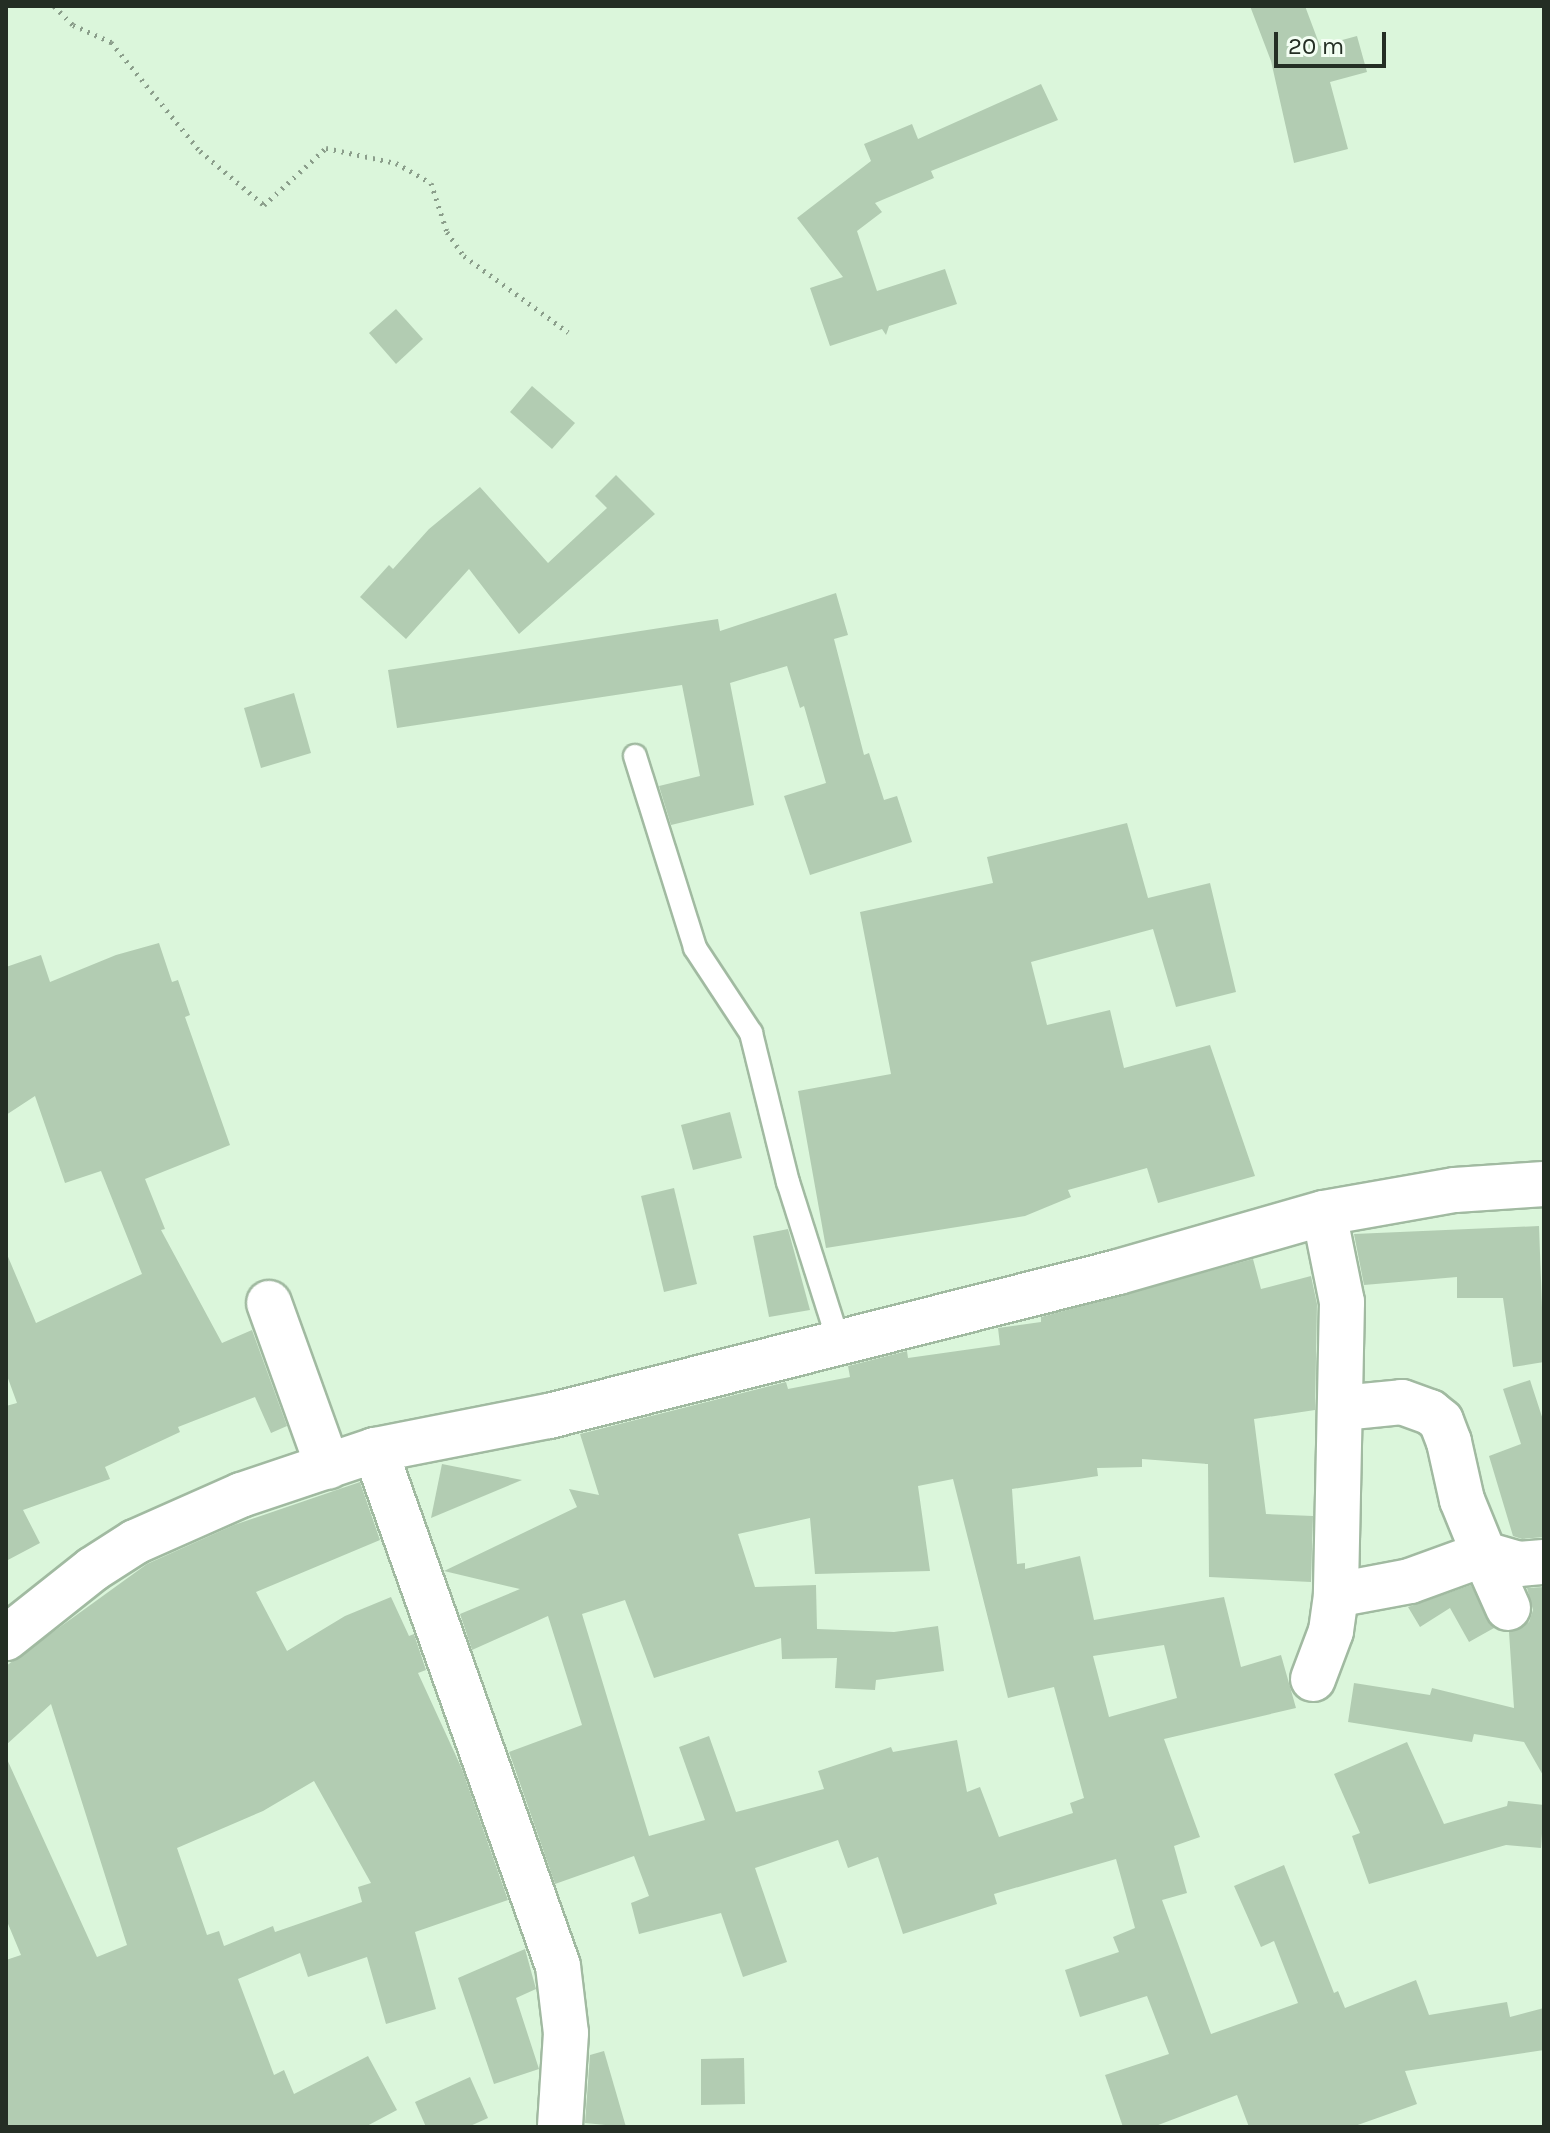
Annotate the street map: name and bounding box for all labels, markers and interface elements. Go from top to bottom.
scale bar [1278,16,1390,66]
text: 20 m [1288,32,1344,60]

